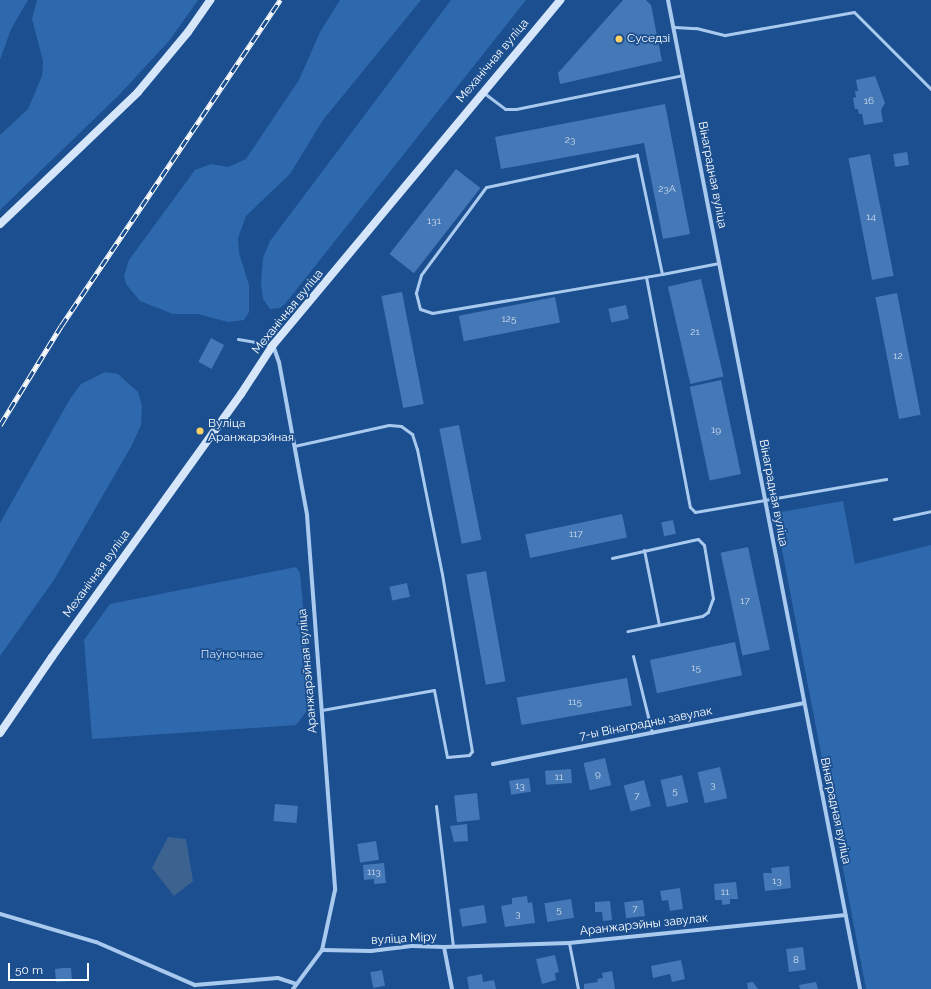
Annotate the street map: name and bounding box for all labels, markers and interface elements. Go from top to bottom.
street label: Механічная вуліца [454,16,532,106]
place label: Суседзі [627,32,670,46]
marker: Суседзі [614,34,624,44]
house number: 16 [864,95,874,107]
street label: Вінаградная вуліца [695,120,729,230]
house number: 23 [565,134,575,146]
house number: 23А [658,183,676,195]
house number: 14 [866,211,876,223]
house number: 131 [427,215,441,227]
street label: Механічная вуліца [250,267,326,357]
house number: 125 [502,313,516,325]
house number: 21 [690,326,700,338]
house number: 12 [893,350,903,362]
place label: Вуліца Аранжарэйная [208,417,294,445]
house number: 19 [711,424,721,436]
marker: Вуліца Аранжарэйная [195,426,205,436]
street label: Вінаградная вуліца [756,438,790,548]
street label: Механічная вуліца [60,528,134,620]
house number: 117 [569,528,583,540]
house number: 17 [740,595,750,607]
street label: Аранжарэйная вуліца [295,608,321,734]
park label: Паўночнае [201,648,263,662]
house number: 15 [691,662,701,674]
house number: 115 [568,696,582,708]
street label: 7-ы Вінаградны завулак [578,704,714,744]
street label: Вінаградная вуліца [817,756,853,866]
house number: 9 [595,768,601,780]
house number: 11 [555,771,563,783]
house number: 3 [710,779,716,791]
house number: 13 [515,780,525,792]
house number: 5 [672,785,678,797]
house number: 7 [634,790,640,802]
house number: 113 [367,866,381,878]
house number: 13 [772,875,782,887]
house number: 11 [721,886,729,898]
house number: 7 [632,903,638,915]
house number: 5 [556,904,562,916]
house number: 3 [515,908,521,920]
street label: Аранжарэйны завулак [579,911,709,939]
street label: вуліца Міру [371,930,437,948]
house number: 8 [793,954,799,966]
scale bar [10,955,91,981]
text: 50 m [15,963,43,977]

